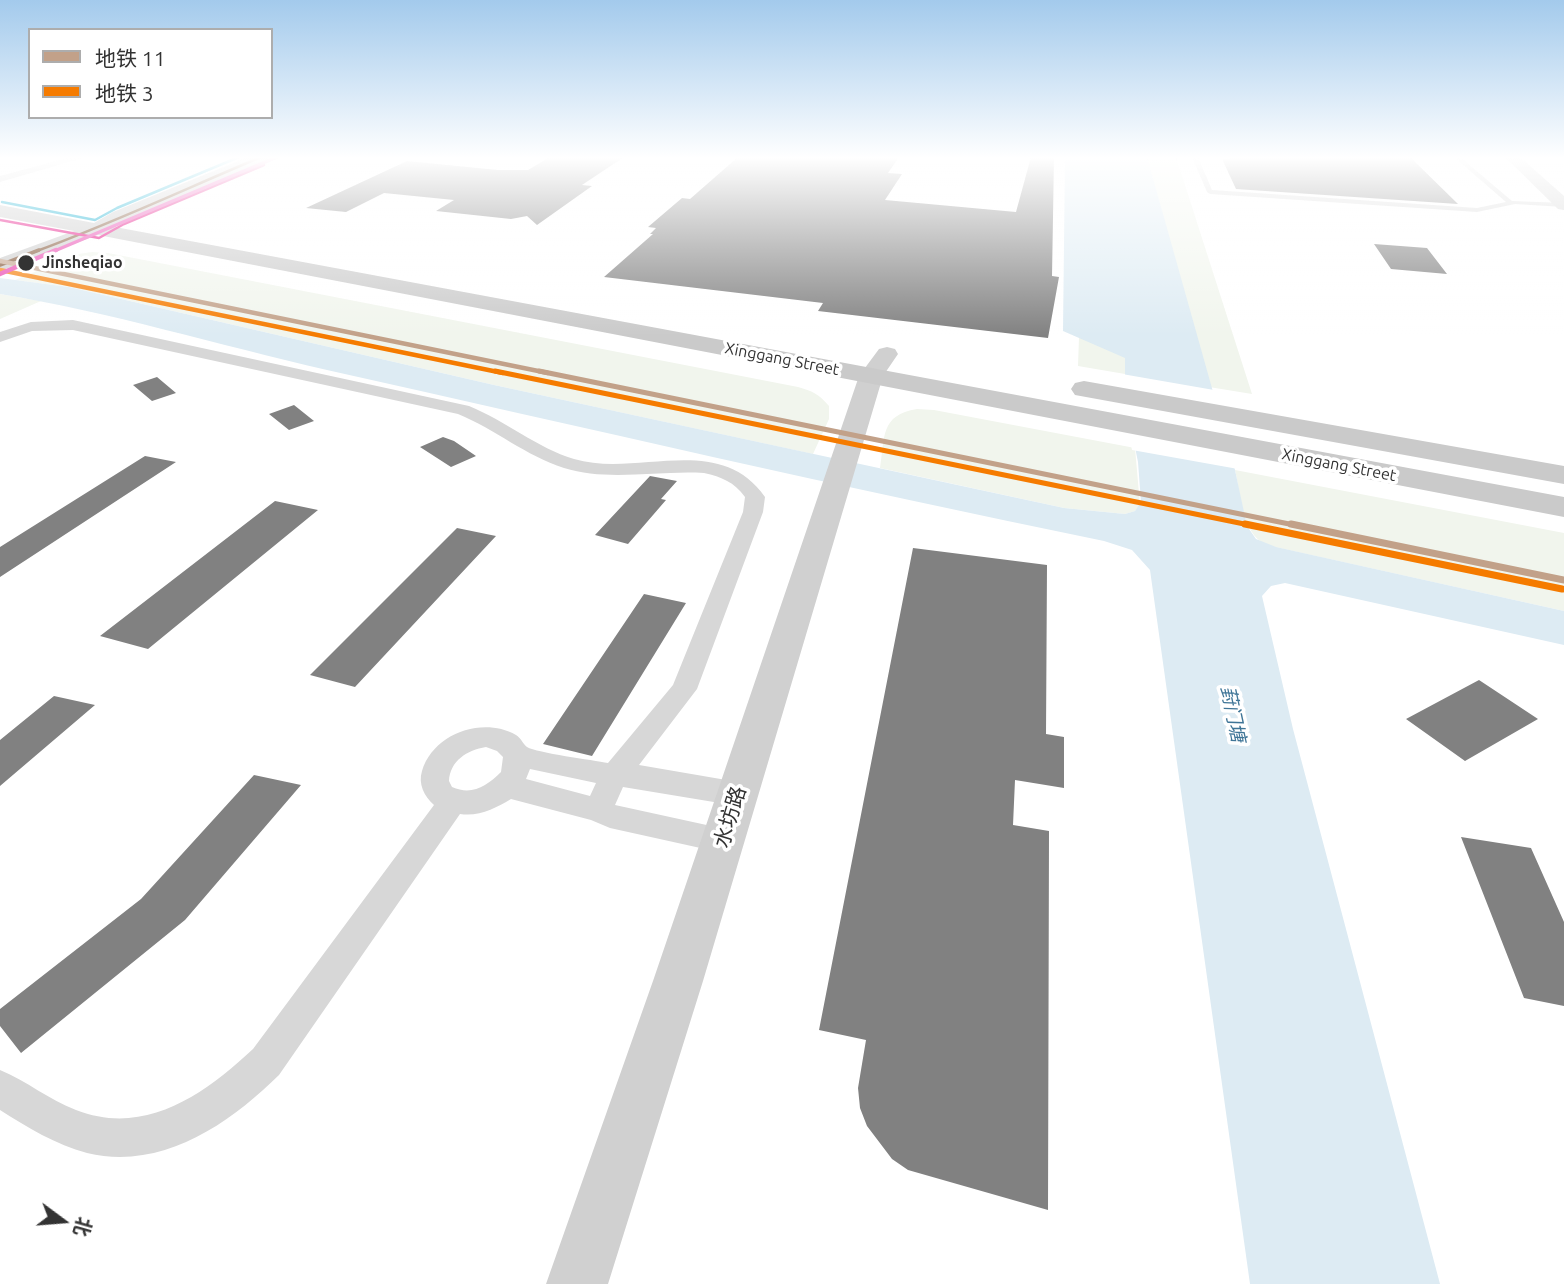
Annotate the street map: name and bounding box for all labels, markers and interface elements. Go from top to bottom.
legend [28,28,273,119]
text: 地铁 11 [95,46,166,70]
text: 地铁 3 [95,81,154,105]
marker: Jinsheqiao [16,253,36,273]
place label: Jinsheqiao [42,253,123,273]
street label: Xinggang Street [723,338,841,380]
street label: Xinggang Street [1280,444,1398,486]
water label: 葑门塘 [1216,684,1250,744]
street label: 水坊路 [709,783,751,851]
north arrow [28,1186,98,1256]
text: 北 [70,1215,96,1239]

